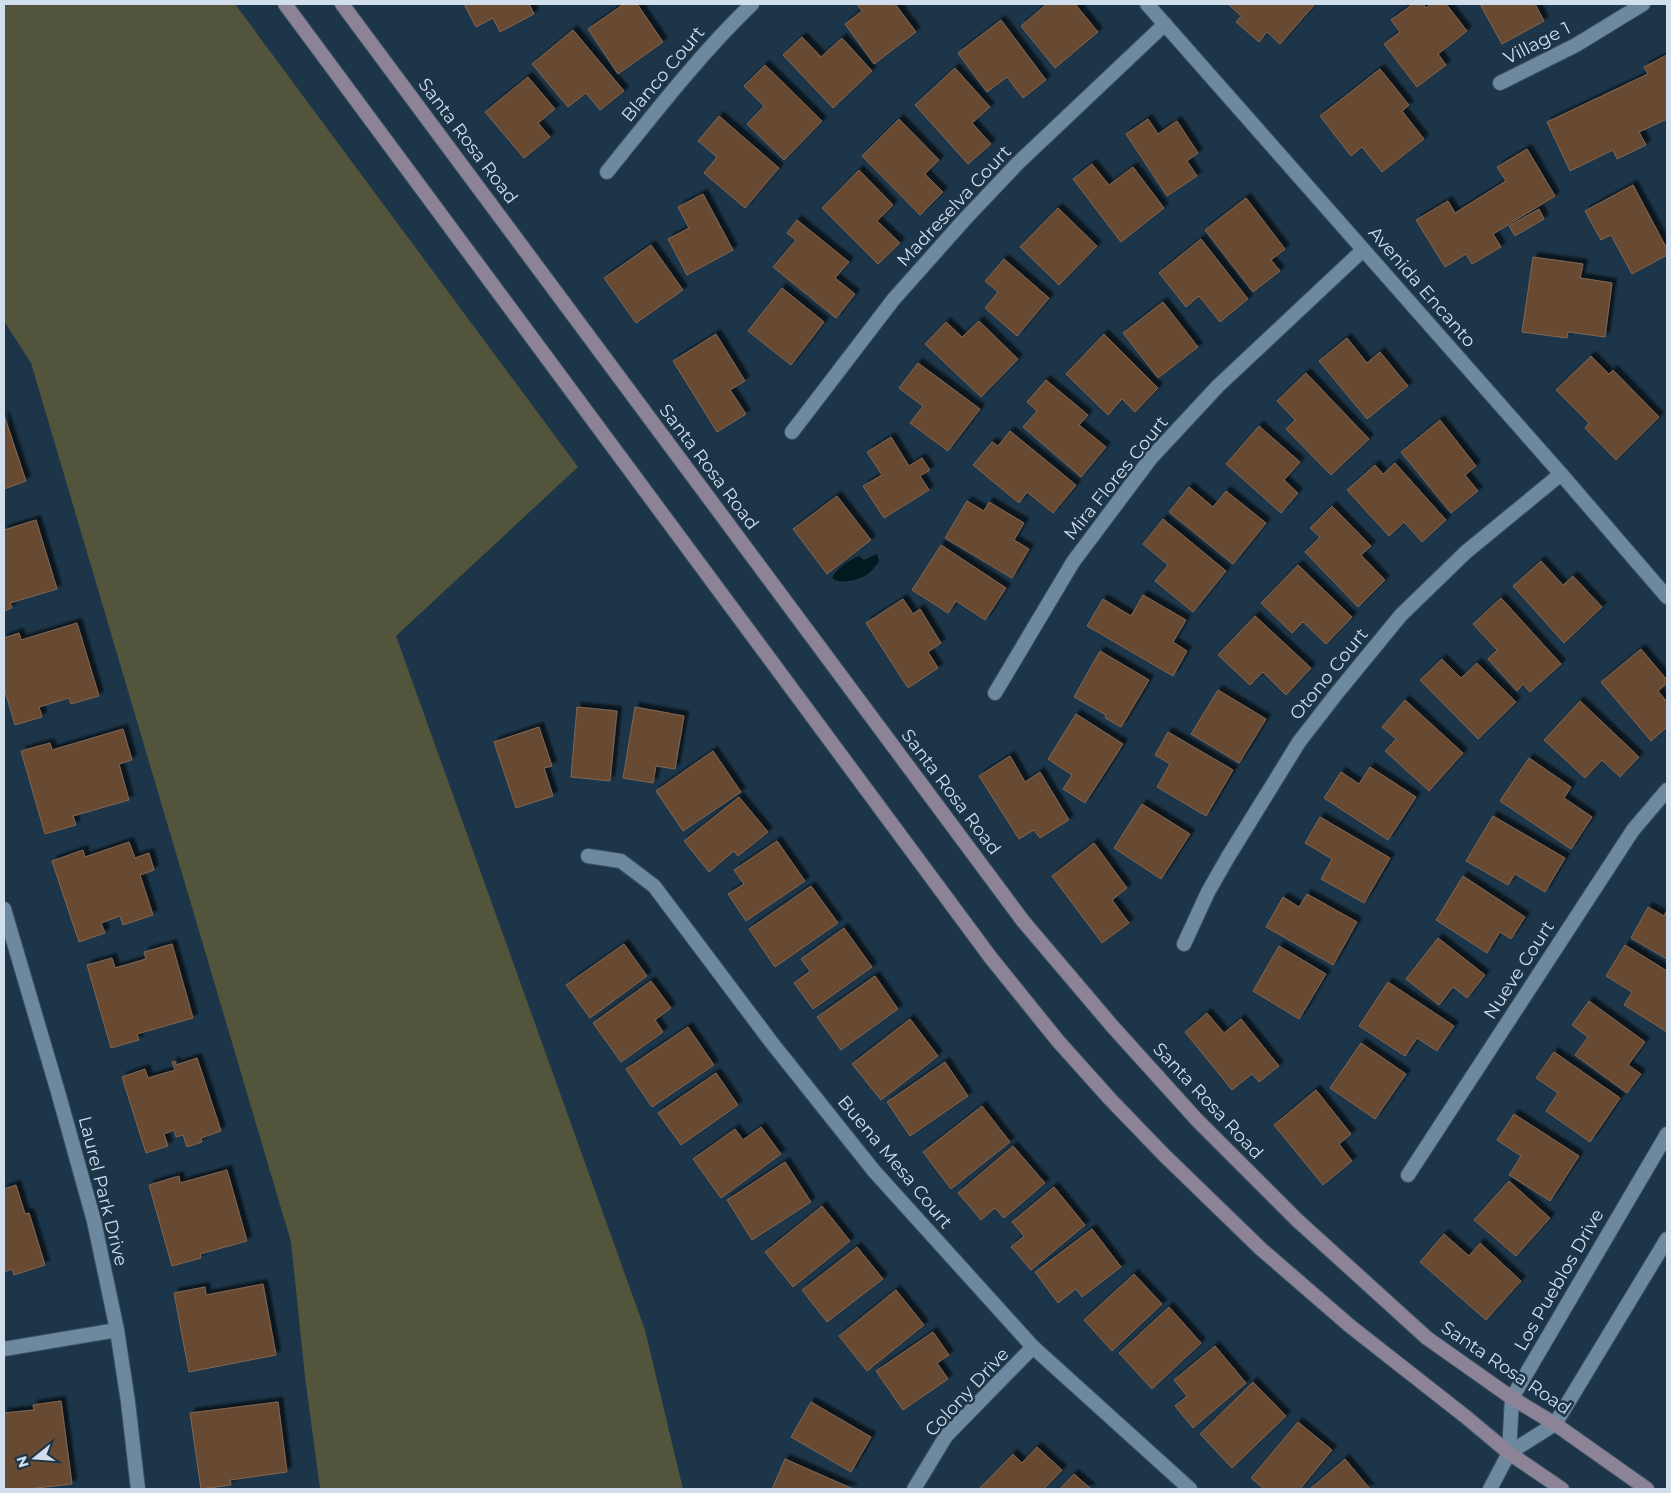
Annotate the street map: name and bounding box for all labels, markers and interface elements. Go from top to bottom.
street label: Village 1 [1500,17,1574,69]
street label: Blanco Court [617,22,709,126]
street label: Santa Rosa Road [414,74,522,208]
street label: Madreselva Court [892,141,1016,271]
street label: Avenida Encanto [1364,222,1480,352]
street label: Santa Rosa Road [655,400,763,534]
street label: Mira Flores Court [1059,412,1173,544]
street label: Otono Court [1285,623,1373,725]
street label: Santa Rosa Road [897,725,1005,859]
street label: Nueve Court [1479,917,1559,1023]
street label: Santa Rosa Road [1148,1038,1268,1164]
street label: Buena Mesa Court [833,1091,957,1233]
street label: Laurel Park Drive [74,1114,132,1268]
street label: Los Pueblos Drive [1509,1205,1609,1355]
street label: Santa Rosa Road [1437,1316,1575,1420]
street label: Colony Drive [920,1343,1014,1441]
north arrow [10,1433,60,1483]
text: N [12,1454,33,1470]

